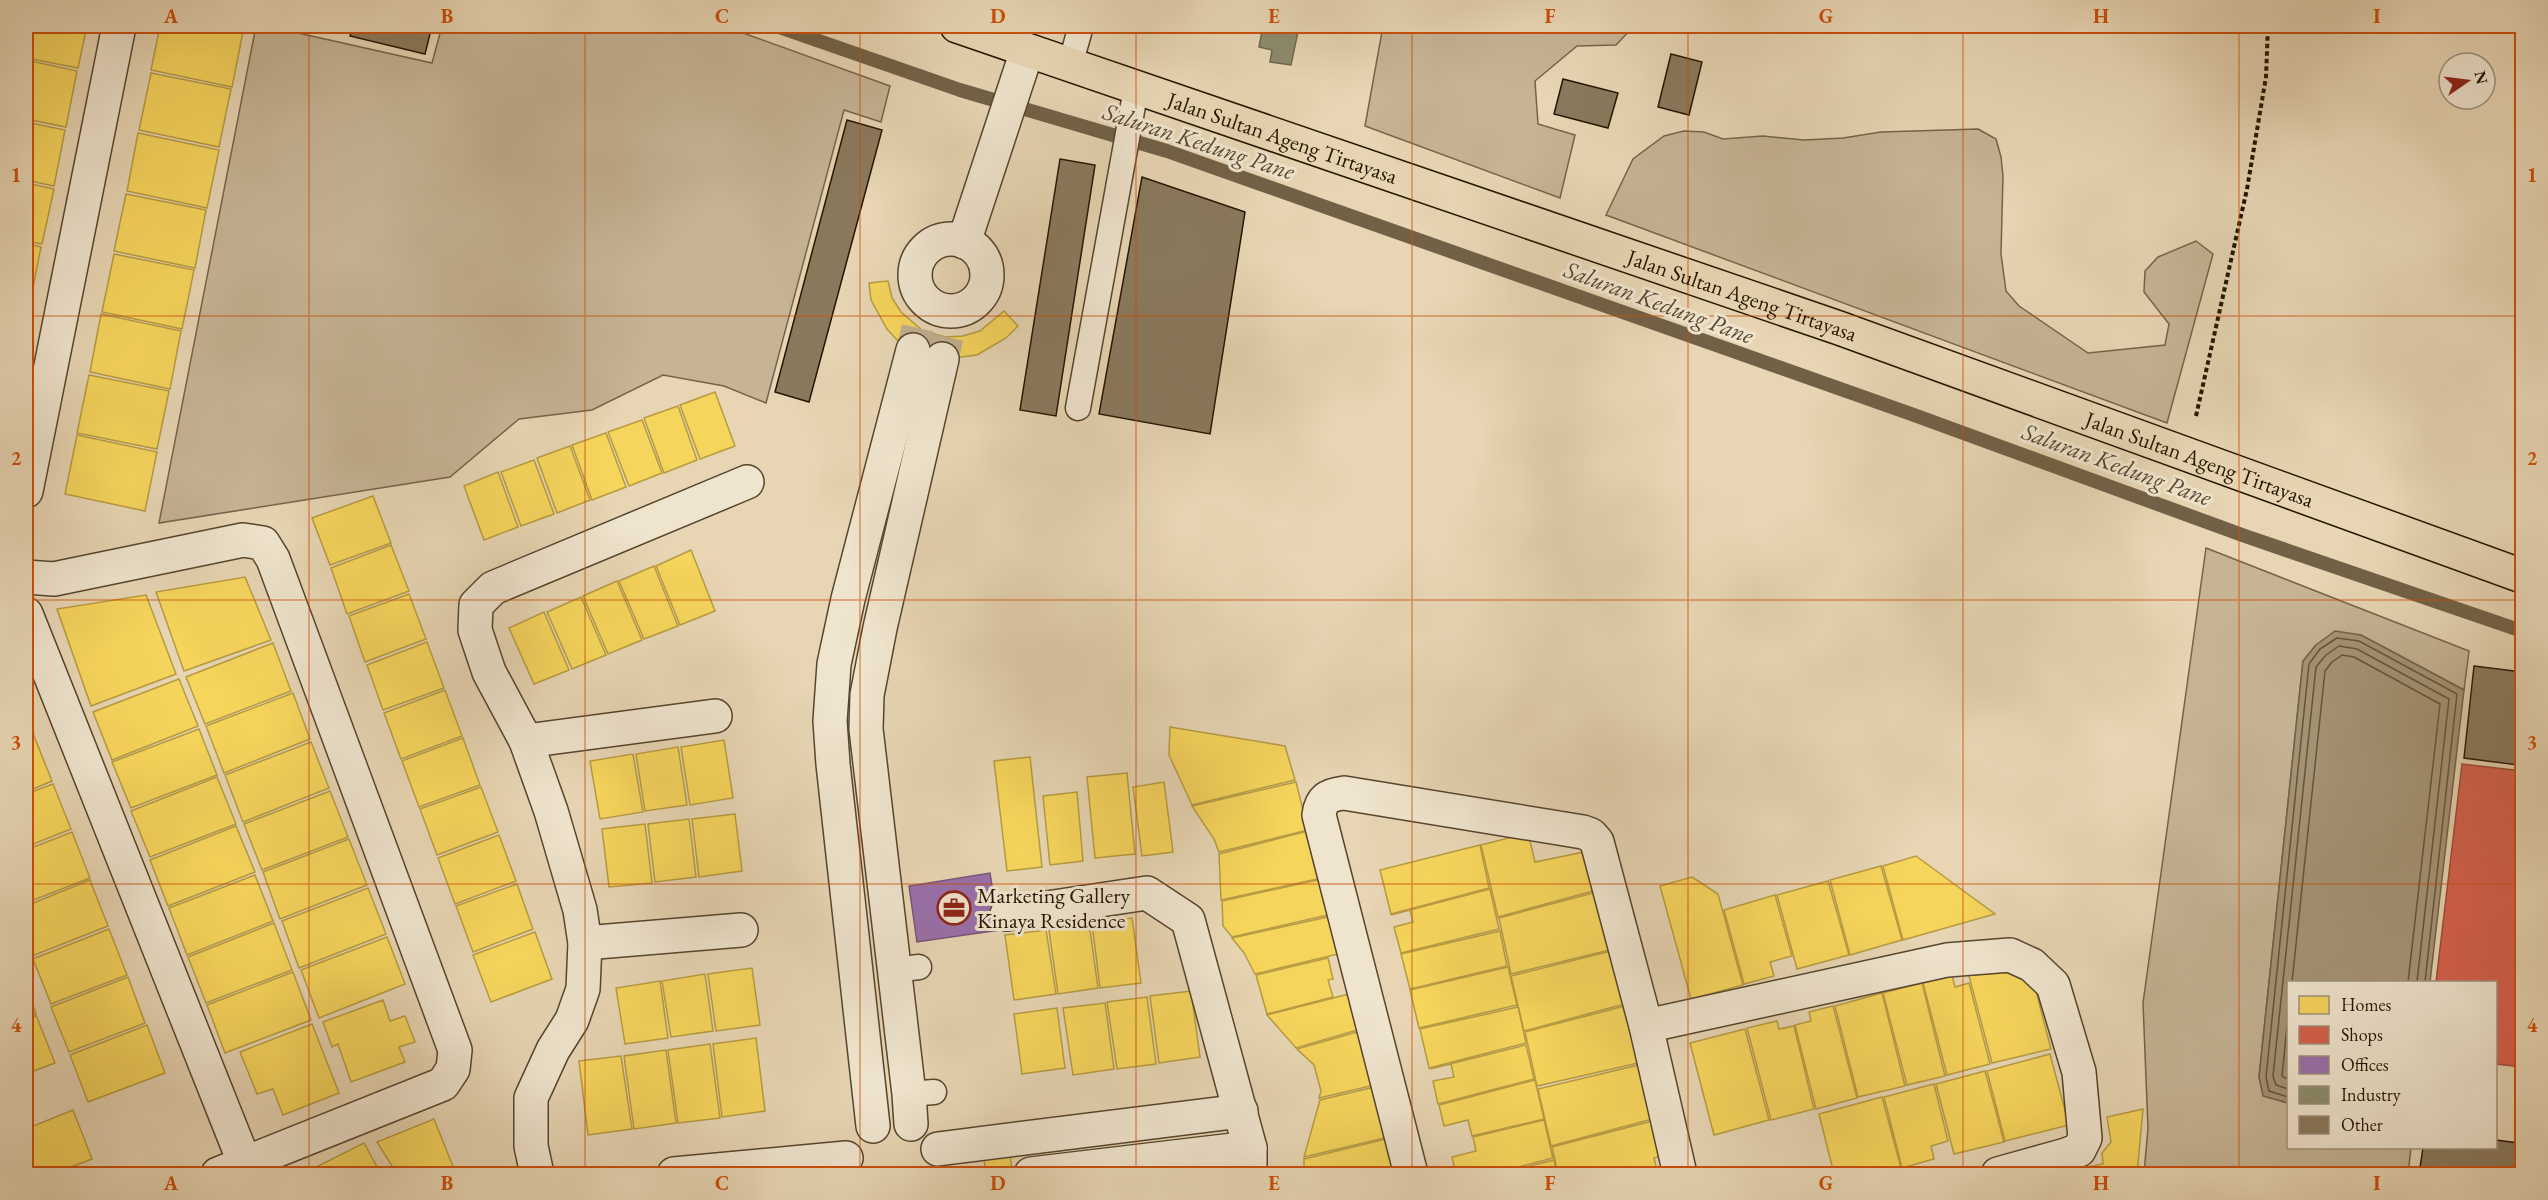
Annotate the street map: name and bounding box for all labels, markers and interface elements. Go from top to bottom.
text: A [163,3,179,29]
text: B [441,3,453,29]
text: C [715,3,729,29]
text: D [990,3,1006,29]
text: E [1268,3,1280,29]
text: F [1545,3,1556,29]
text: G [1819,3,1833,29]
text: H [2093,3,2109,29]
text: I [2373,3,2381,29]
north arrow [2437,51,2497,111]
text: N [2469,69,2493,86]
street label: Jalan Sultan Ageng Tirtayasa [1162,84,1401,190]
water label: Saluran Kedung Pane [1098,95,1299,187]
text: 1 [11,162,21,188]
text: 1 [2527,162,2537,188]
street label: Jalan Sultan Ageng Tirtayasa [1622,241,1861,348]
water label: Saluran Kedung Pane [1559,253,1759,351]
street label: Jalan Sultan Ageng Tirtayasa [2079,403,2318,514]
water label: Saluran Kedung Pane [2017,415,2217,513]
text: 2 [11,445,22,471]
text: 2 [2527,445,2538,471]
text: 3 [11,729,21,755]
text: 3 [2527,729,2537,755]
place label: Marketing Gallery Kinaya Residence [977,881,1131,935]
office icon: Marketing Gallery Kinaya Residence [936,890,972,926]
legend [2287,981,2497,1149]
text: Homes [2341,993,2392,1016]
text: 4 [11,1012,22,1038]
text: 4 [2527,1012,2538,1038]
text: Shops [2341,1023,2383,1046]
text: Offices [2341,1053,2389,1076]
text: Industry [2341,1083,2401,1106]
text: Other [2341,1113,2383,1136]
text: A [163,1170,179,1196]
text: B [441,1170,453,1196]
text: C [715,1170,729,1196]
text: D [990,1170,1006,1196]
text: E [1268,1170,1280,1196]
text: F [1545,1170,1556,1196]
text: G [1819,1170,1833,1196]
text: H [2093,1170,2109,1196]
text: I [2373,1170,2381,1196]

